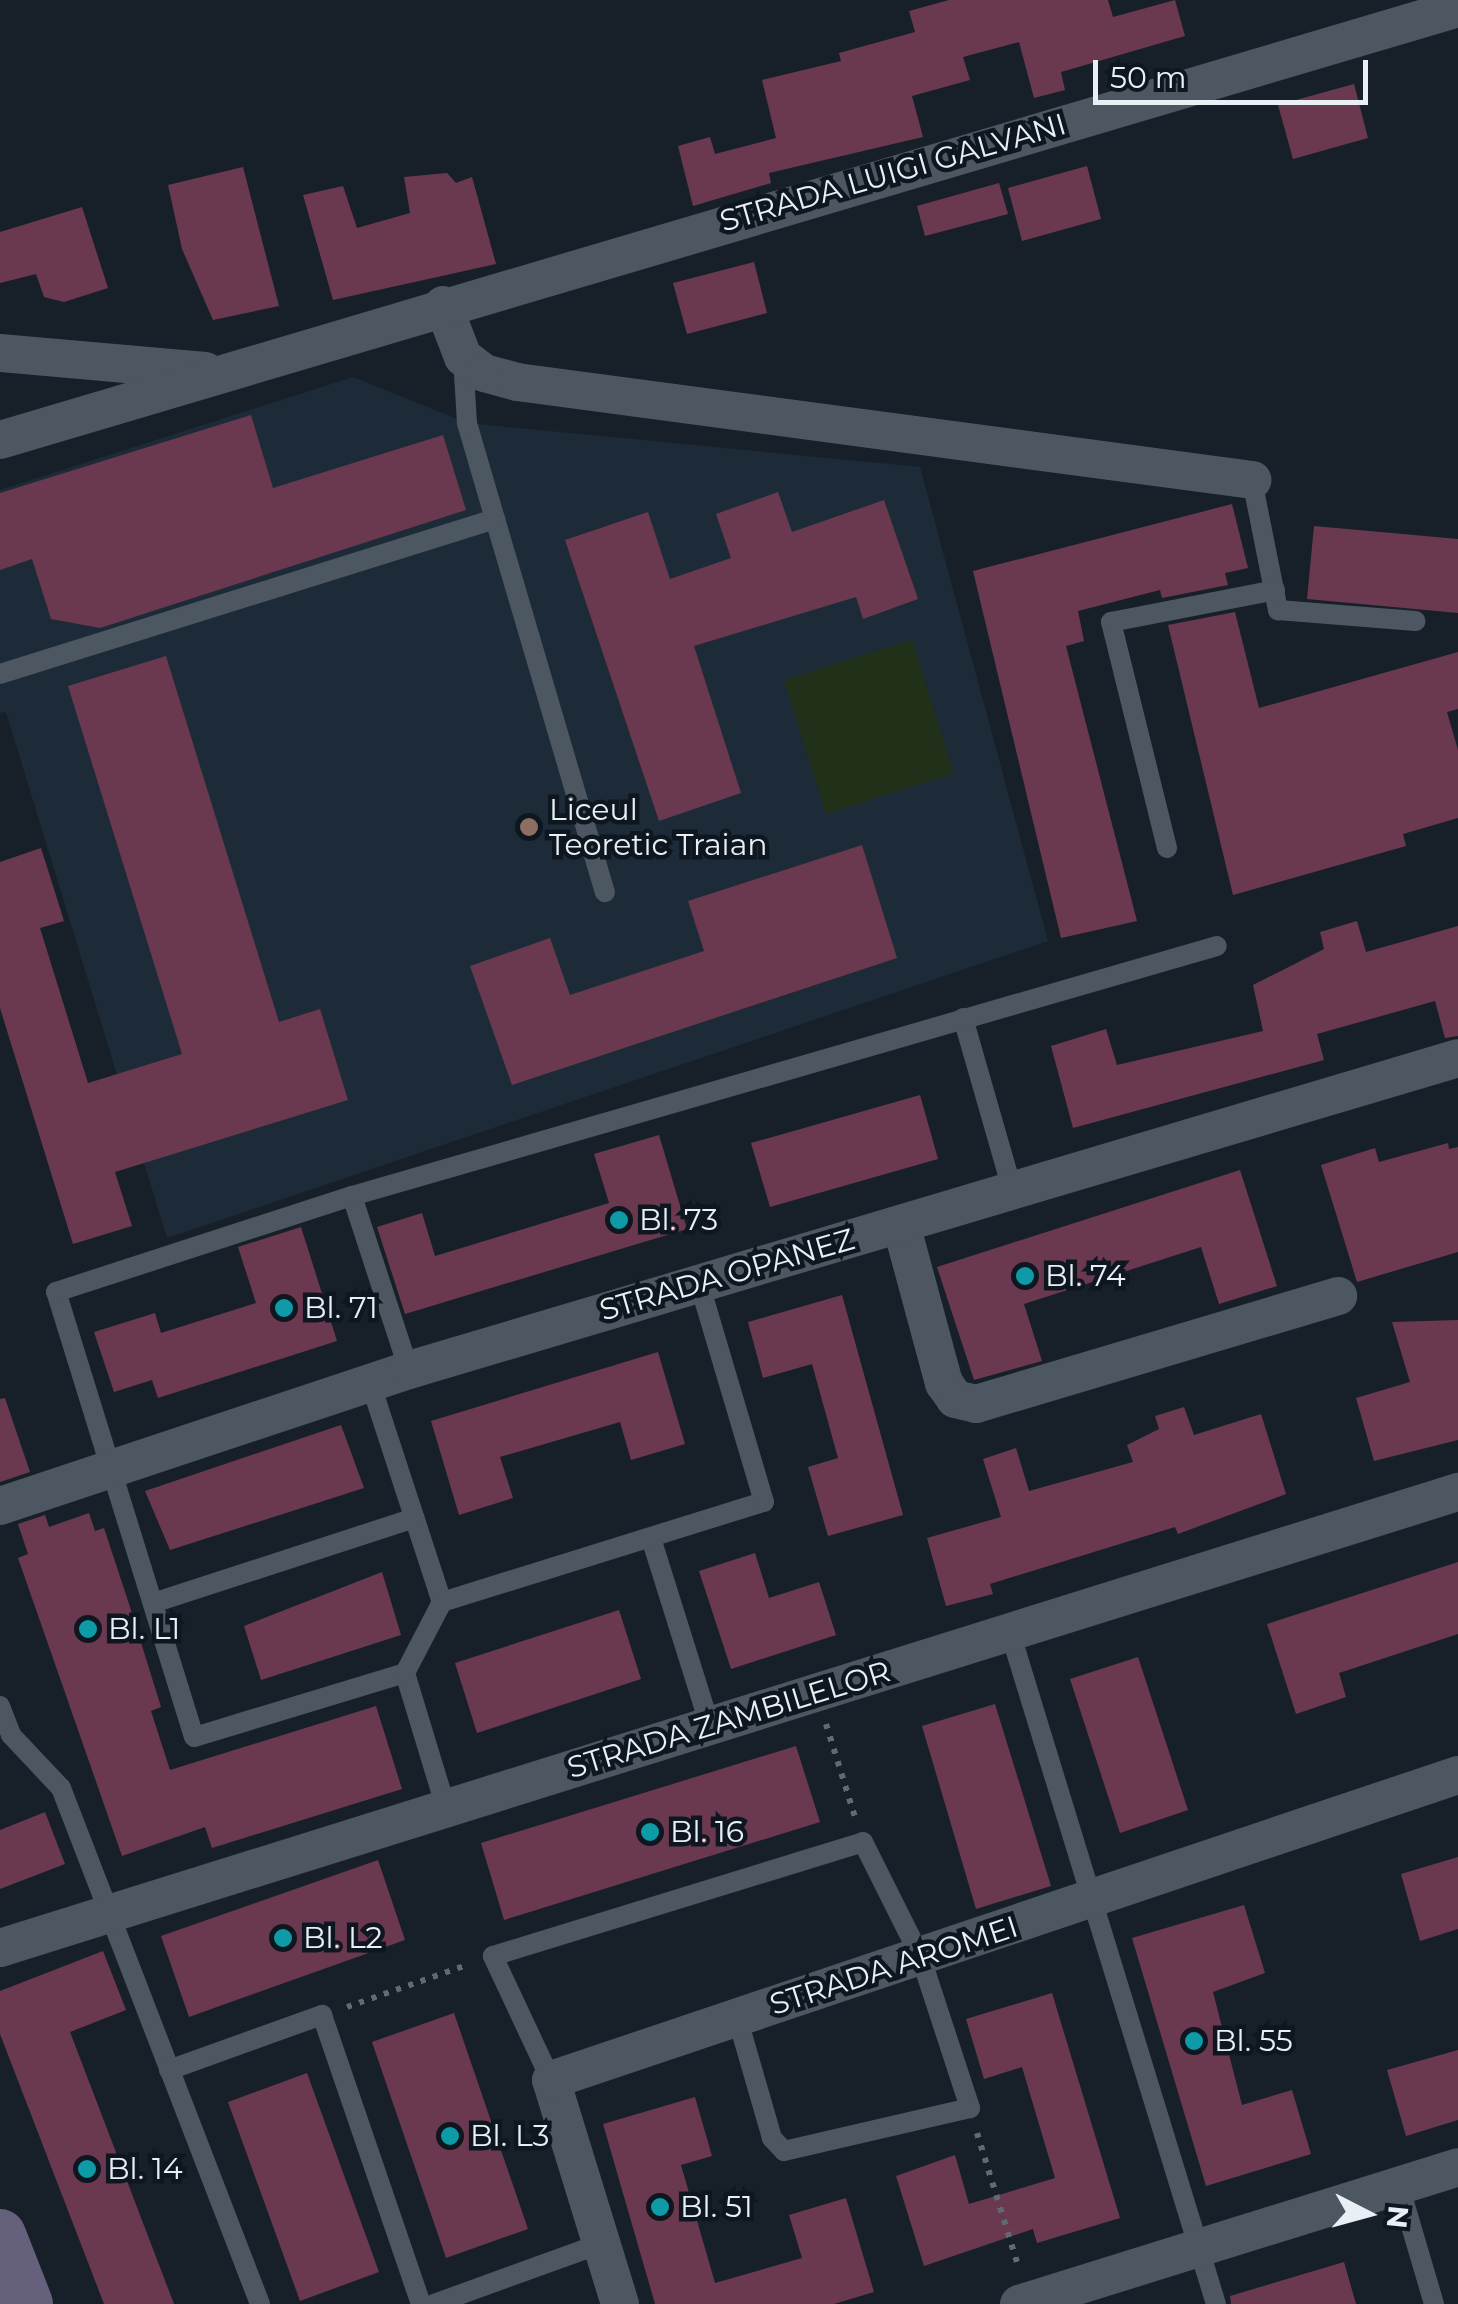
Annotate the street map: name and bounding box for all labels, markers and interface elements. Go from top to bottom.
scale bar [1098,40,1373,102]
text: 50 m [1110,59,1187,96]
street label: STRADA LUIGI GALVANI [716,106,1070,240]
place label: Liceul Teoretic Traian [549,792,768,862]
marker: Liceul Teoretic Traian [518,816,540,838]
place label: Bl. 73 [639,1202,718,1238]
marker: Bl. 73 [608,1209,630,1231]
street label: STRADA OPANEZ [595,1221,859,1329]
place label: Bl. 74 [1045,1258,1125,1294]
marker: Bl. 74 [1014,1265,1036,1287]
place label: Bl. 71 [304,1290,378,1326]
marker: Bl. 71 [273,1297,295,1319]
place label: Bl. L1 [108,1611,180,1647]
marker: Bl. L1 [77,1618,99,1640]
street label: STRADA ZAMBILELOR [563,1654,895,1786]
place label: Bl. 16 [670,1814,744,1850]
marker: Bl. 16 [639,1821,661,1843]
street label: STRADA AROMEI [765,1909,1023,2023]
place label: Bl. L2 [303,1920,383,1956]
marker: Bl. L2 [272,1927,294,1949]
place label: Bl. 55 [1214,2023,1293,2059]
marker: Bl. 55 [1183,2030,1205,2052]
place label: Bl. L3 [470,2118,549,2154]
marker: Bl. L3 [439,2125,461,2147]
place label: Bl. 14 [107,2151,183,2187]
marker: Bl. 14 [76,2158,98,2180]
north arrow [1318,2164,1418,2264]
place label: Bl. 51 [680,2189,753,2225]
marker: Bl. 51 [649,2196,671,2218]
text: N [1380,2204,1416,2230]

